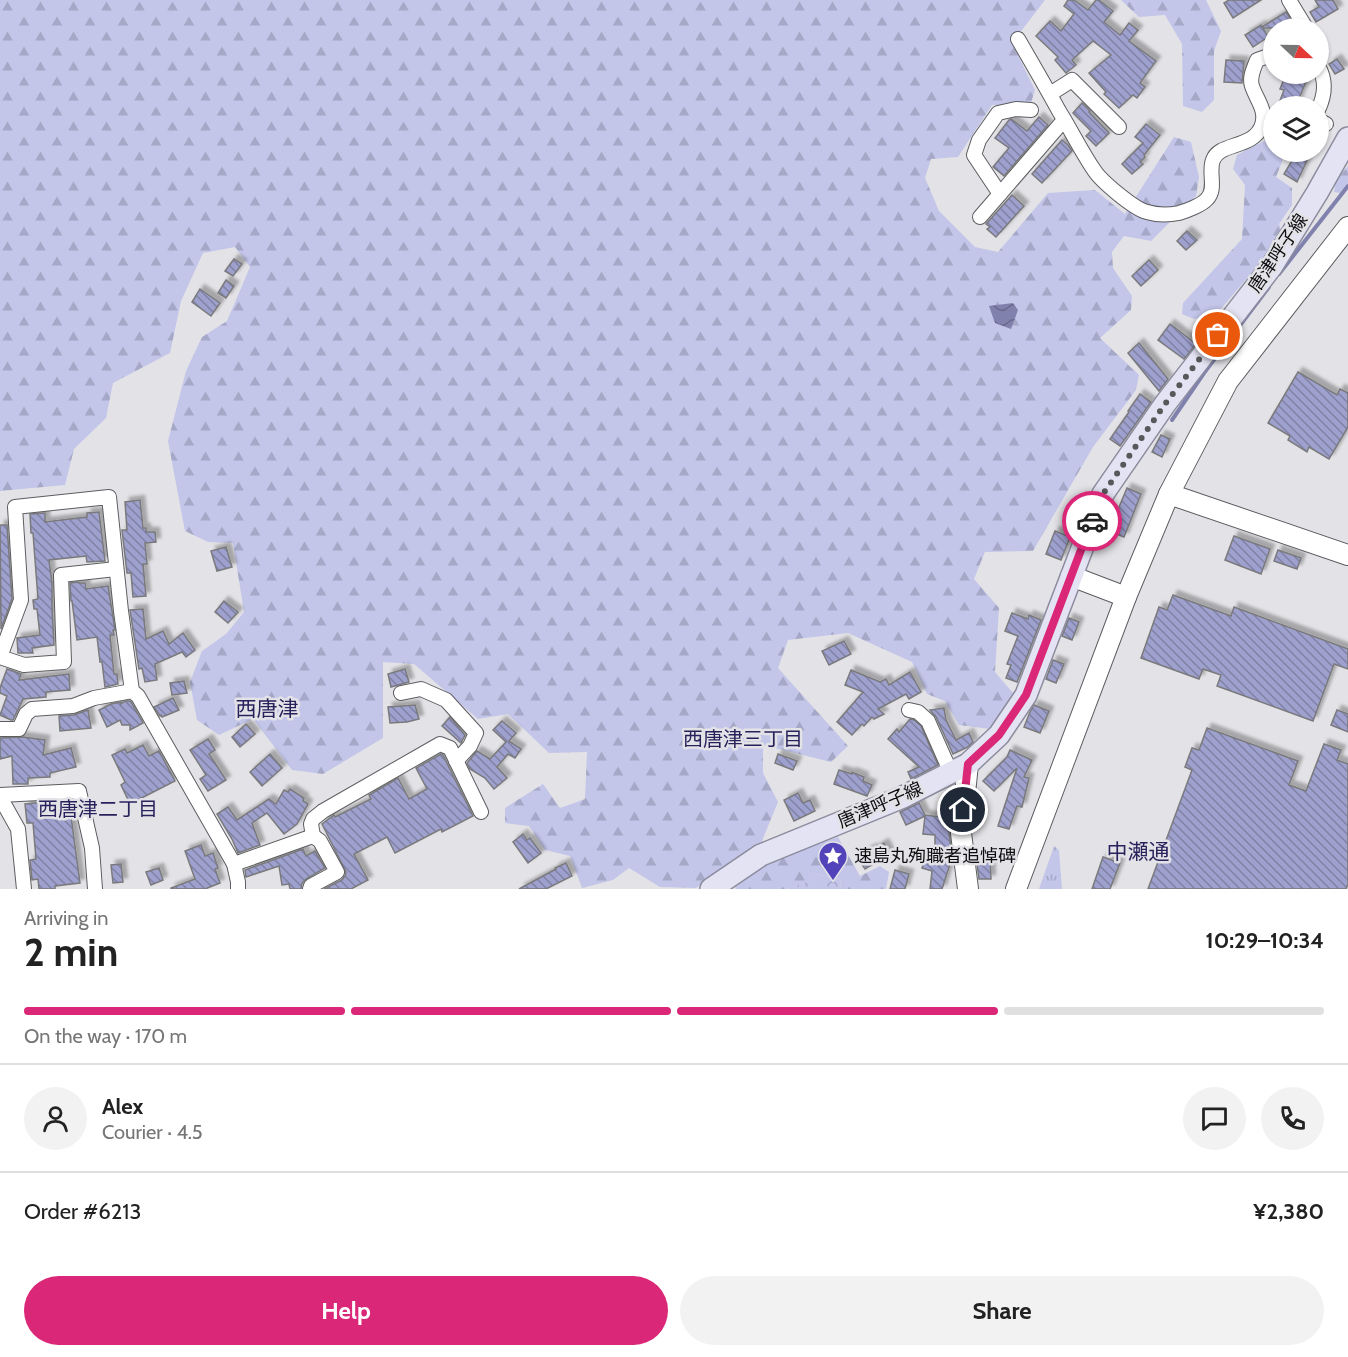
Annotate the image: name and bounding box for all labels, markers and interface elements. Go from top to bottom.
north arrow [1263,18,1329,84]
map controls [1263,18,1329,162]
button: layers [1263,96,1329,162]
street label: 唐津呼子線 [1244,210,1312,296]
pin [1192,309,1243,360]
icon: bag [1201,318,1234,351]
courier [1062,491,1122,551]
icon: car [1076,505,1109,538]
district label: 西唐津 [236,696,299,721]
district label: 西唐津三丁目 [683,727,803,751]
street label: 唐津呼子線 [834,777,926,833]
pin [937,784,988,835]
icon: home [946,793,979,826]
district label: 西唐津二丁目 [38,797,158,821]
district label: 中瀬通 [1107,839,1170,864]
place icon: 速島丸殉職者追悼碑 [817,840,849,882]
place label: 速島丸殉職者追悼碑 [854,845,1016,867]
text: Arriving in [24,906,108,930]
text: 10:29–10:34 [1206,927,1324,954]
text: 2 min [24,928,118,976]
text: On the way · 170 m [24,1024,187,1048]
button: person [24,1087,87,1150]
button: chat [1183,1087,1246,1150]
button: phone [1261,1087,1324,1150]
text: Alex [102,1093,143,1120]
text: Courier · 4.5 [102,1120,203,1144]
text: Order #6213 [24,1198,141,1225]
text: ¥2,380 [1253,1198,1324,1225]
button: Help [24,1276,668,1345]
button: Share [680,1276,1324,1345]

